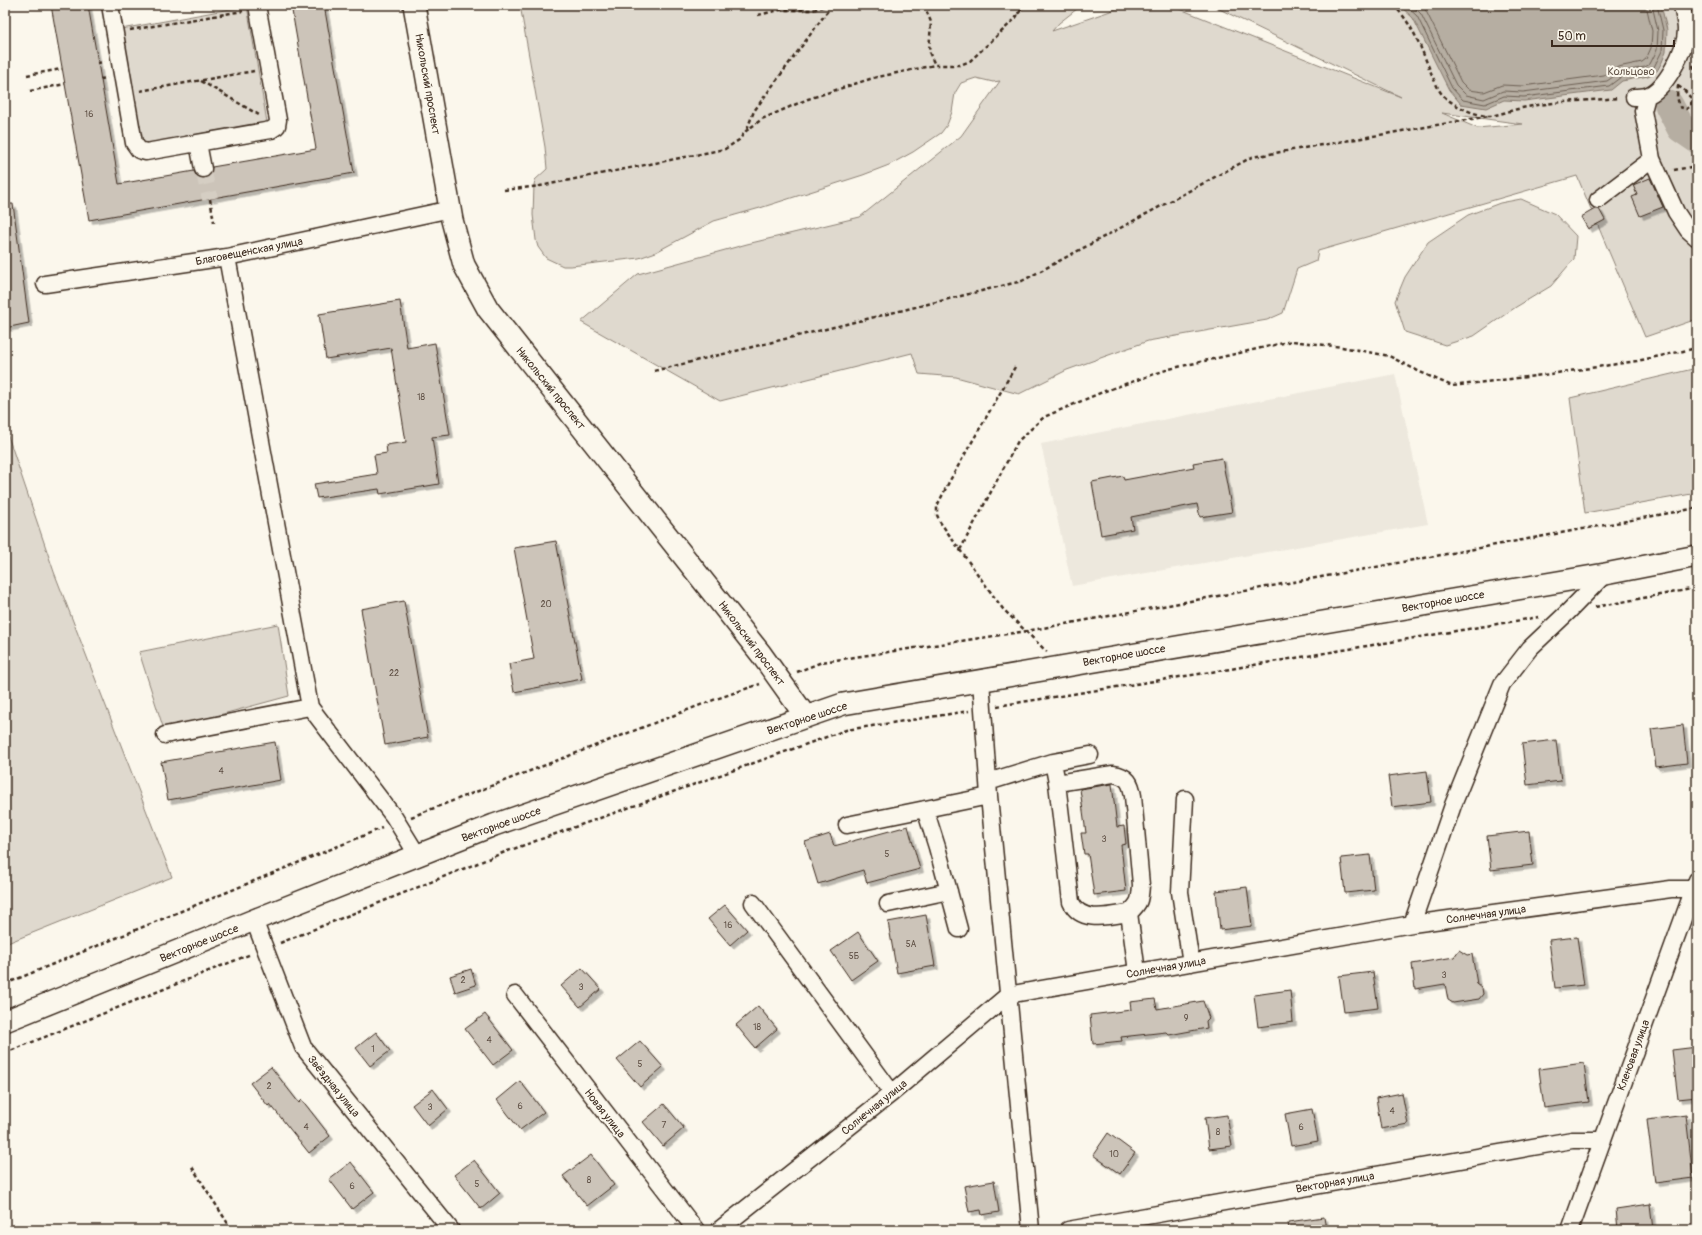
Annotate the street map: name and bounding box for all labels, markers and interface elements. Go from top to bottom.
scale bar [1552,22,1674,48]
text: 50 m [1558,29,1586,44]
street label: Никольский проспект [412,32,443,136]
park label: Кольцово [1607,65,1655,78]
house number: 16 [85,109,93,120]
street label: Благовещенская улица [194,235,304,268]
street label: Никольский проспект [513,344,588,433]
house number: 18 [417,392,425,403]
street label: Векторное шоссе [1401,588,1486,615]
street label: Никольский проспект [716,598,788,689]
house number: 20 [540,599,552,610]
street label: Векторное шоссе [1082,642,1167,669]
house number: 22 [389,668,399,679]
street label: Векторное шоссе [765,699,849,738]
house number: 4 [218,766,224,777]
street label: Векторное шоссе [460,804,543,845]
house number: 3 [1101,834,1107,845]
house number: 5 [885,849,890,860]
street label: Солнечная улица [1445,902,1527,927]
house number: 16 [724,920,732,931]
street label: Векторное шоссе [158,922,241,965]
house number: 5А [906,939,917,950]
house number: 5Б [849,951,859,962]
street label: Солнечная улица [1125,954,1207,981]
house number: 3 [1441,970,1447,981]
house number: 2 [460,975,466,986]
house number: 3 [578,982,584,993]
house number: 9 [1184,1013,1189,1024]
street label: Кленовая улица [1615,1018,1652,1092]
house number: 18 [753,1022,761,1033]
house number: 4 [486,1035,492,1046]
house number: 1 [371,1044,375,1055]
street label: Звёздная улица [305,1053,362,1120]
house number: 5 [638,1059,643,1070]
street label: Солнечная улица [839,1077,910,1138]
house number: 2 [266,1081,272,1092]
street label: Новая улица [582,1086,628,1140]
house number: 6 [517,1101,523,1112]
house number: 3 [427,1102,433,1113]
house number: 4 [1389,1106,1395,1117]
house number: 7 [662,1120,667,1131]
house number: 4 [303,1122,309,1133]
house number: 6 [1298,1122,1304,1133]
house number: 8 [1216,1127,1221,1138]
house number: 10 [1109,1149,1119,1160]
street label: Векторная улица [1295,1169,1375,1196]
house number: 8 [587,1175,592,1186]
house number: 5 [475,1179,480,1190]
house number: 6 [349,1181,355,1192]

